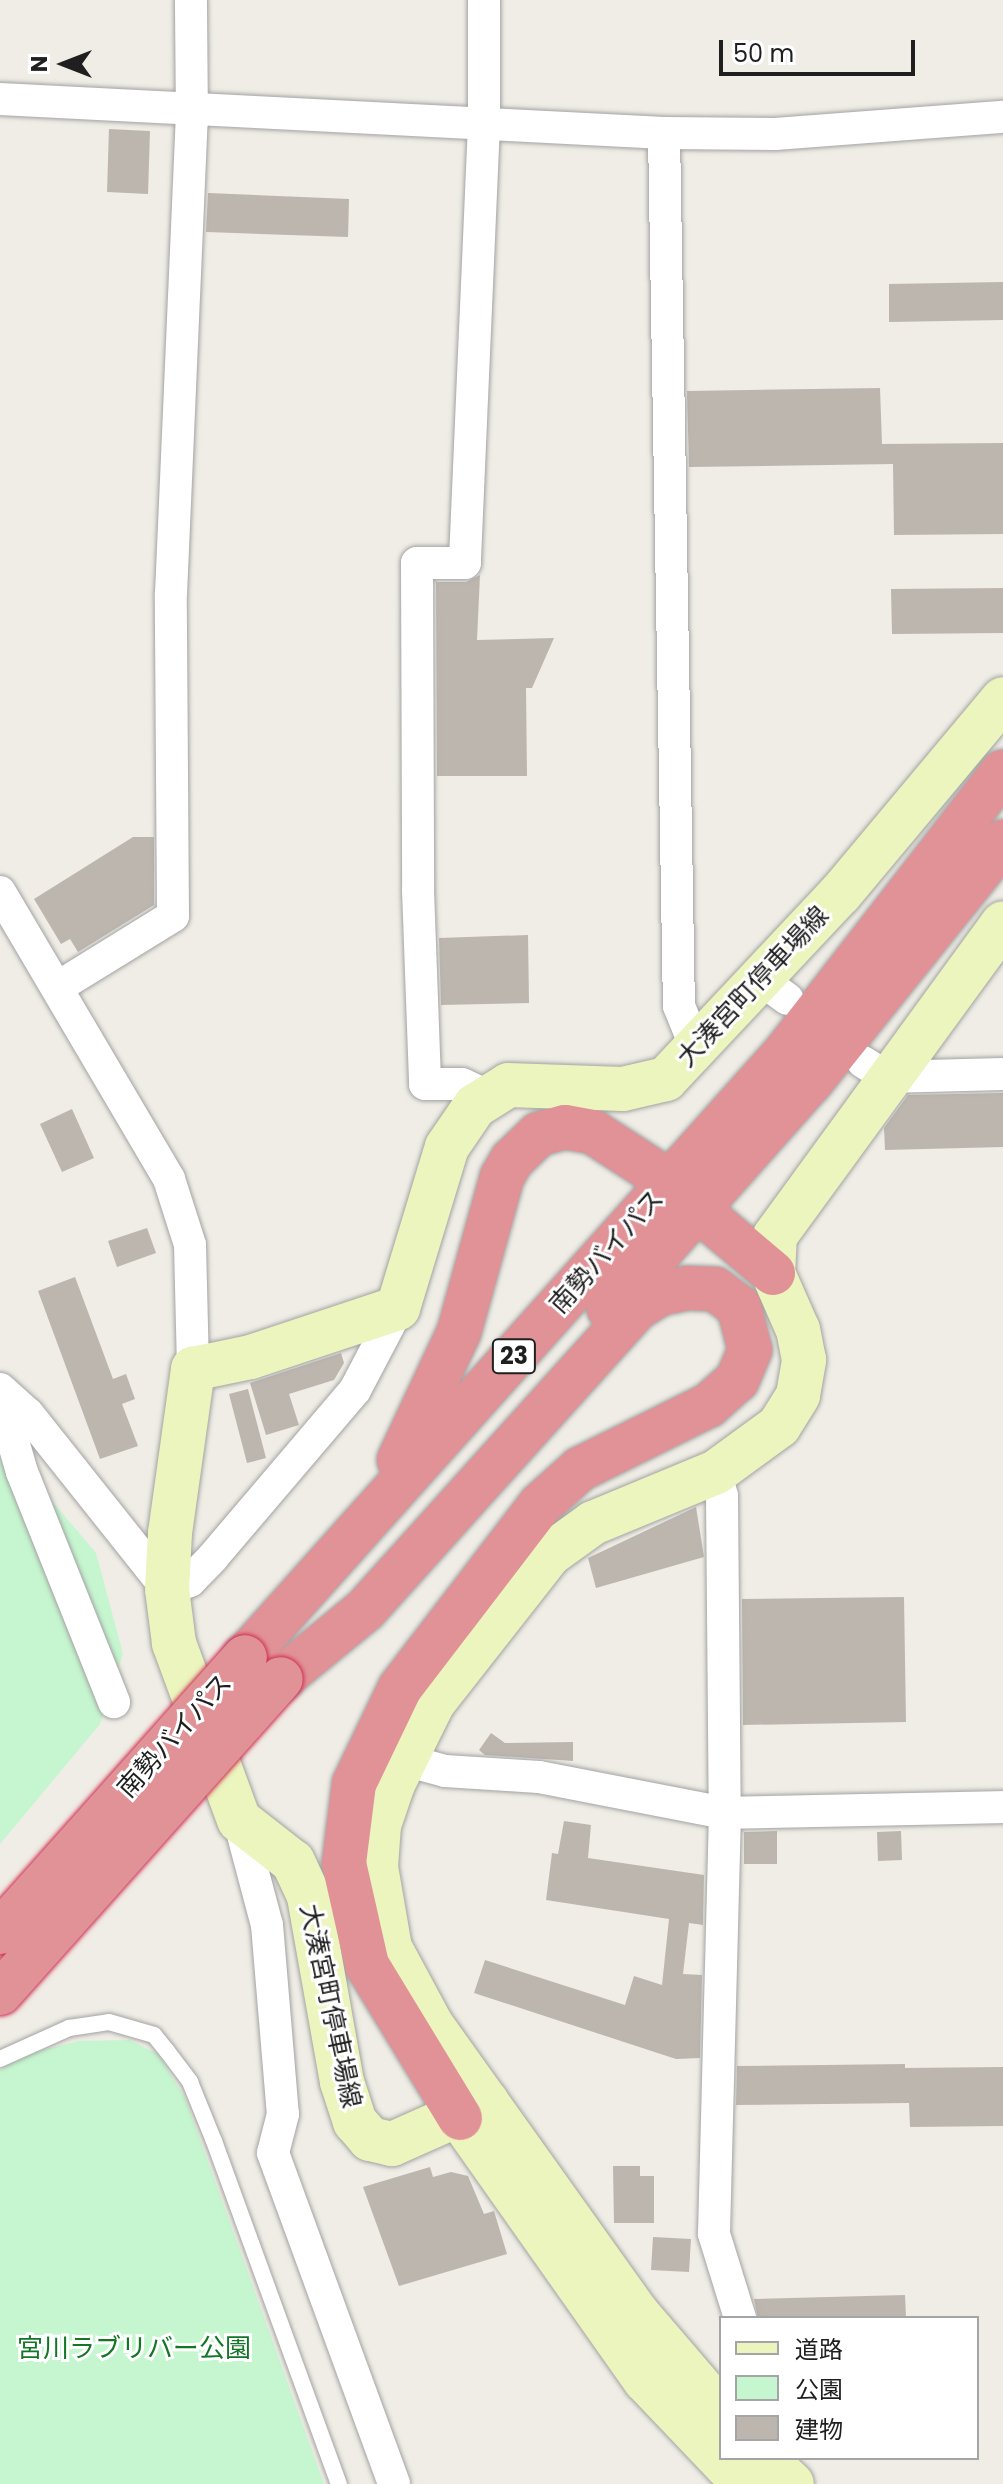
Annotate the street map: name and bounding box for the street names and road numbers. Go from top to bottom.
street label: 大湊宮町停車場線 [671,900,835,1074]
street label: 南勢バイパス [543,1184,671,1320]
road number: 23 [490,1336,538,1376]
street label: 南勢バイパス [111,1668,239,1804]
street label: 大湊宮町停車場線 [293,1901,367,2111]

